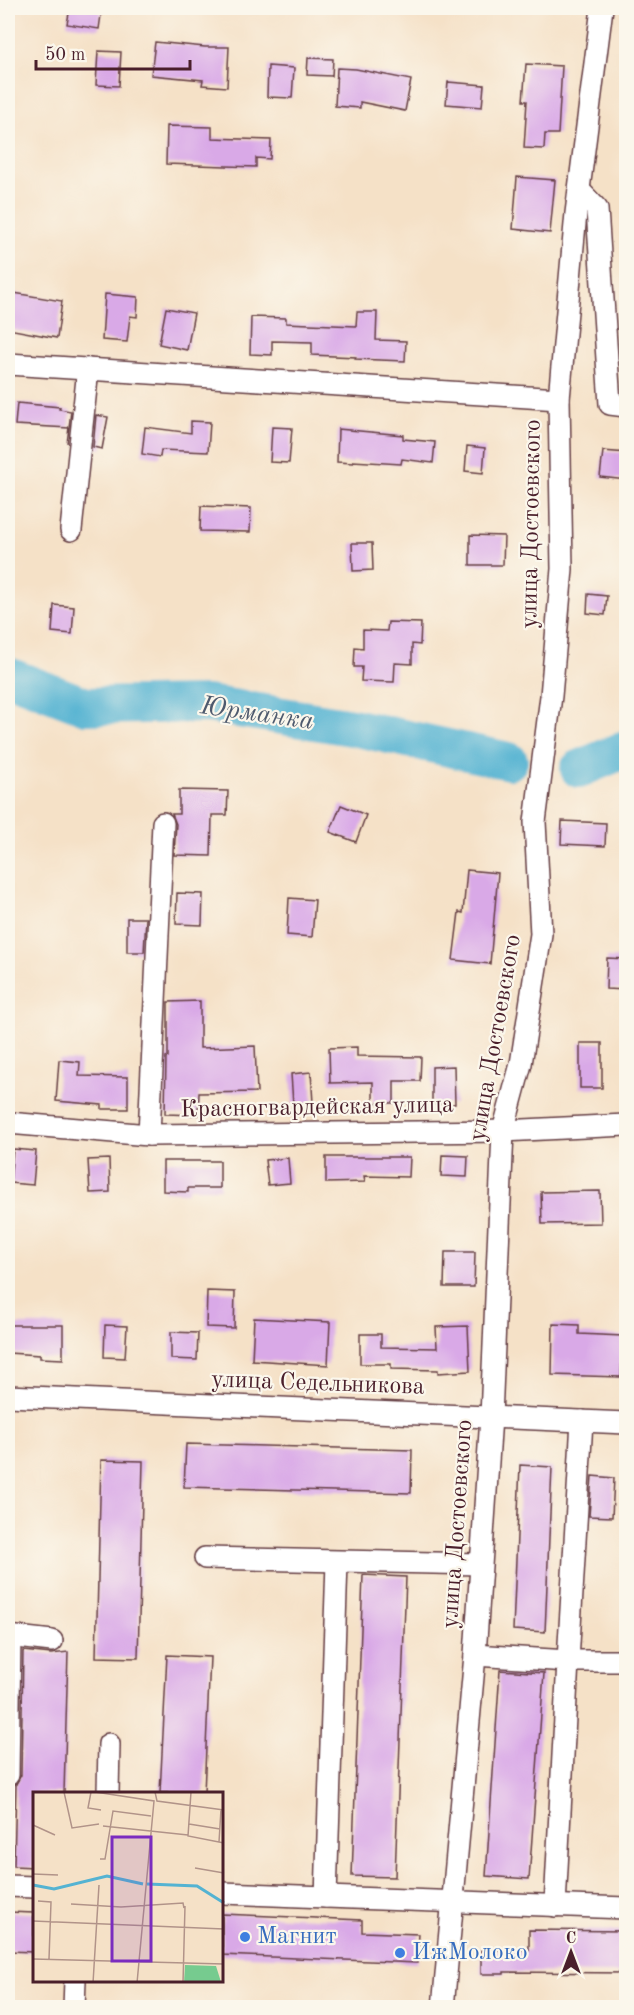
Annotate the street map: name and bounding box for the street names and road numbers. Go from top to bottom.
street label: улица Достоевского [518,419,546,629]
street label: улица Достоевского [466,933,526,1143]
street label: Красногвардейская улица [180,1094,454,1122]
street label: улица Седельникова [211,1368,425,1400]
street label: улица Достоевского [439,1419,477,1629]

